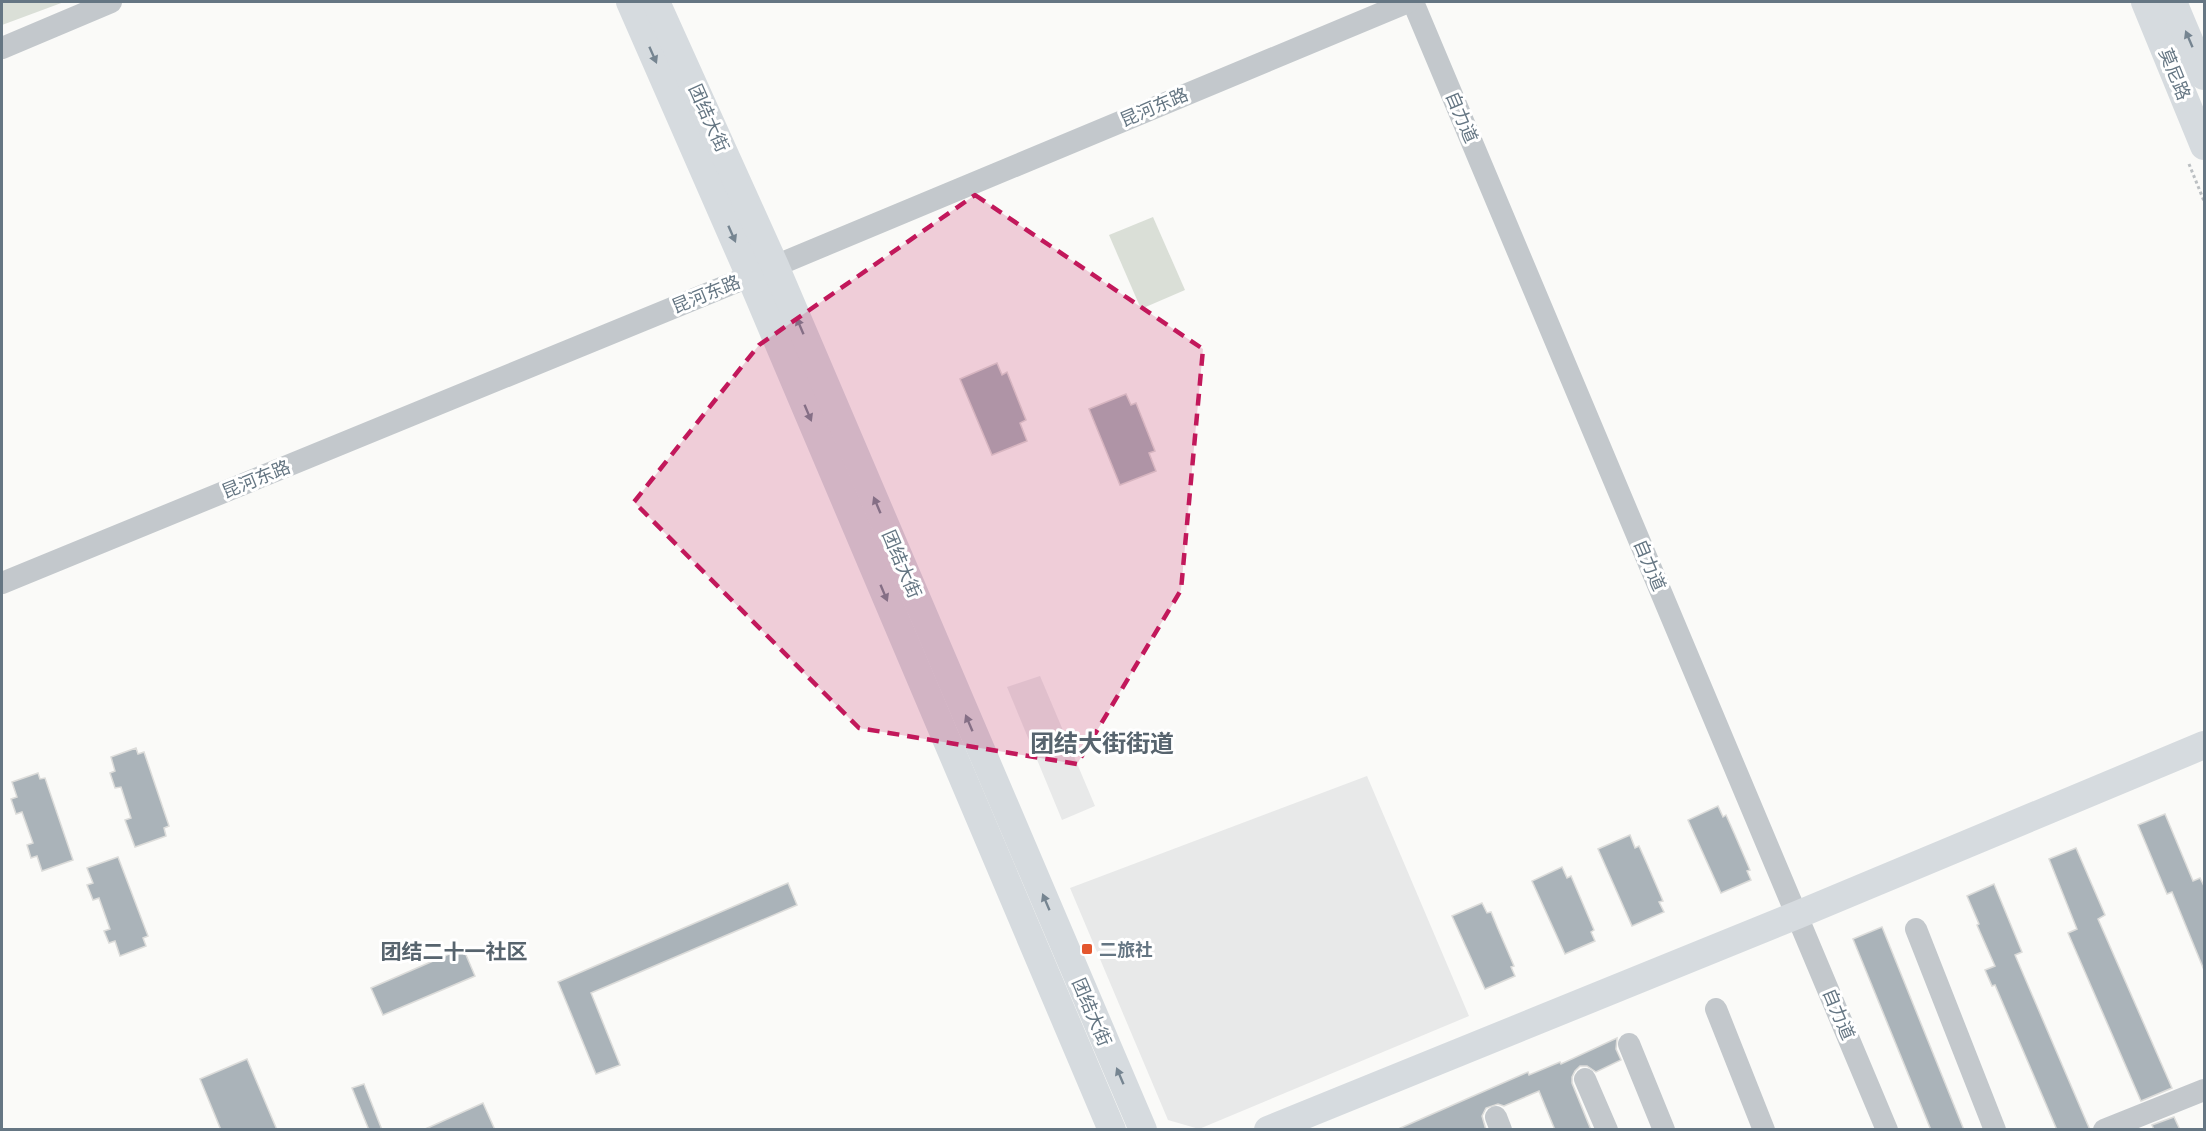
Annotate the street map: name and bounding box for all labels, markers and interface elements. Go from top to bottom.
one-way arrow [2184,30,2193,48]
street label: 莫尼路 [2155,45,2195,103]
one-way arrow [649,46,659,64]
street label: 团结大街 [685,81,733,155]
street label: 昆河东路 [1117,83,1191,131]
street label: 自力道 [1442,88,1482,146]
one-way arrow [727,225,736,242]
street label: 昆河东路 [669,271,743,317]
one-way arrow [795,316,805,334]
one-way arrow [804,404,813,422]
street label: 昆河东路 [219,456,293,502]
one-way arrow [871,496,881,514]
street label: 团结大街 [878,527,926,601]
street label: 自力道 [1630,536,1670,594]
one-way arrow [879,584,889,602]
one-way arrow [964,714,974,732]
district label: 团结大街街道 [1030,729,1174,757]
one-way arrow [1041,893,1051,911]
district label: 团结二十一社区 [381,939,528,964]
place label: 二旅社 [1099,939,1153,960]
marker: 二旅社 [1080,942,1094,956]
street label: 团结大街 [1068,975,1116,1049]
street label: 自力道 [1819,985,1859,1043]
one-way arrow [1115,1066,1125,1084]

